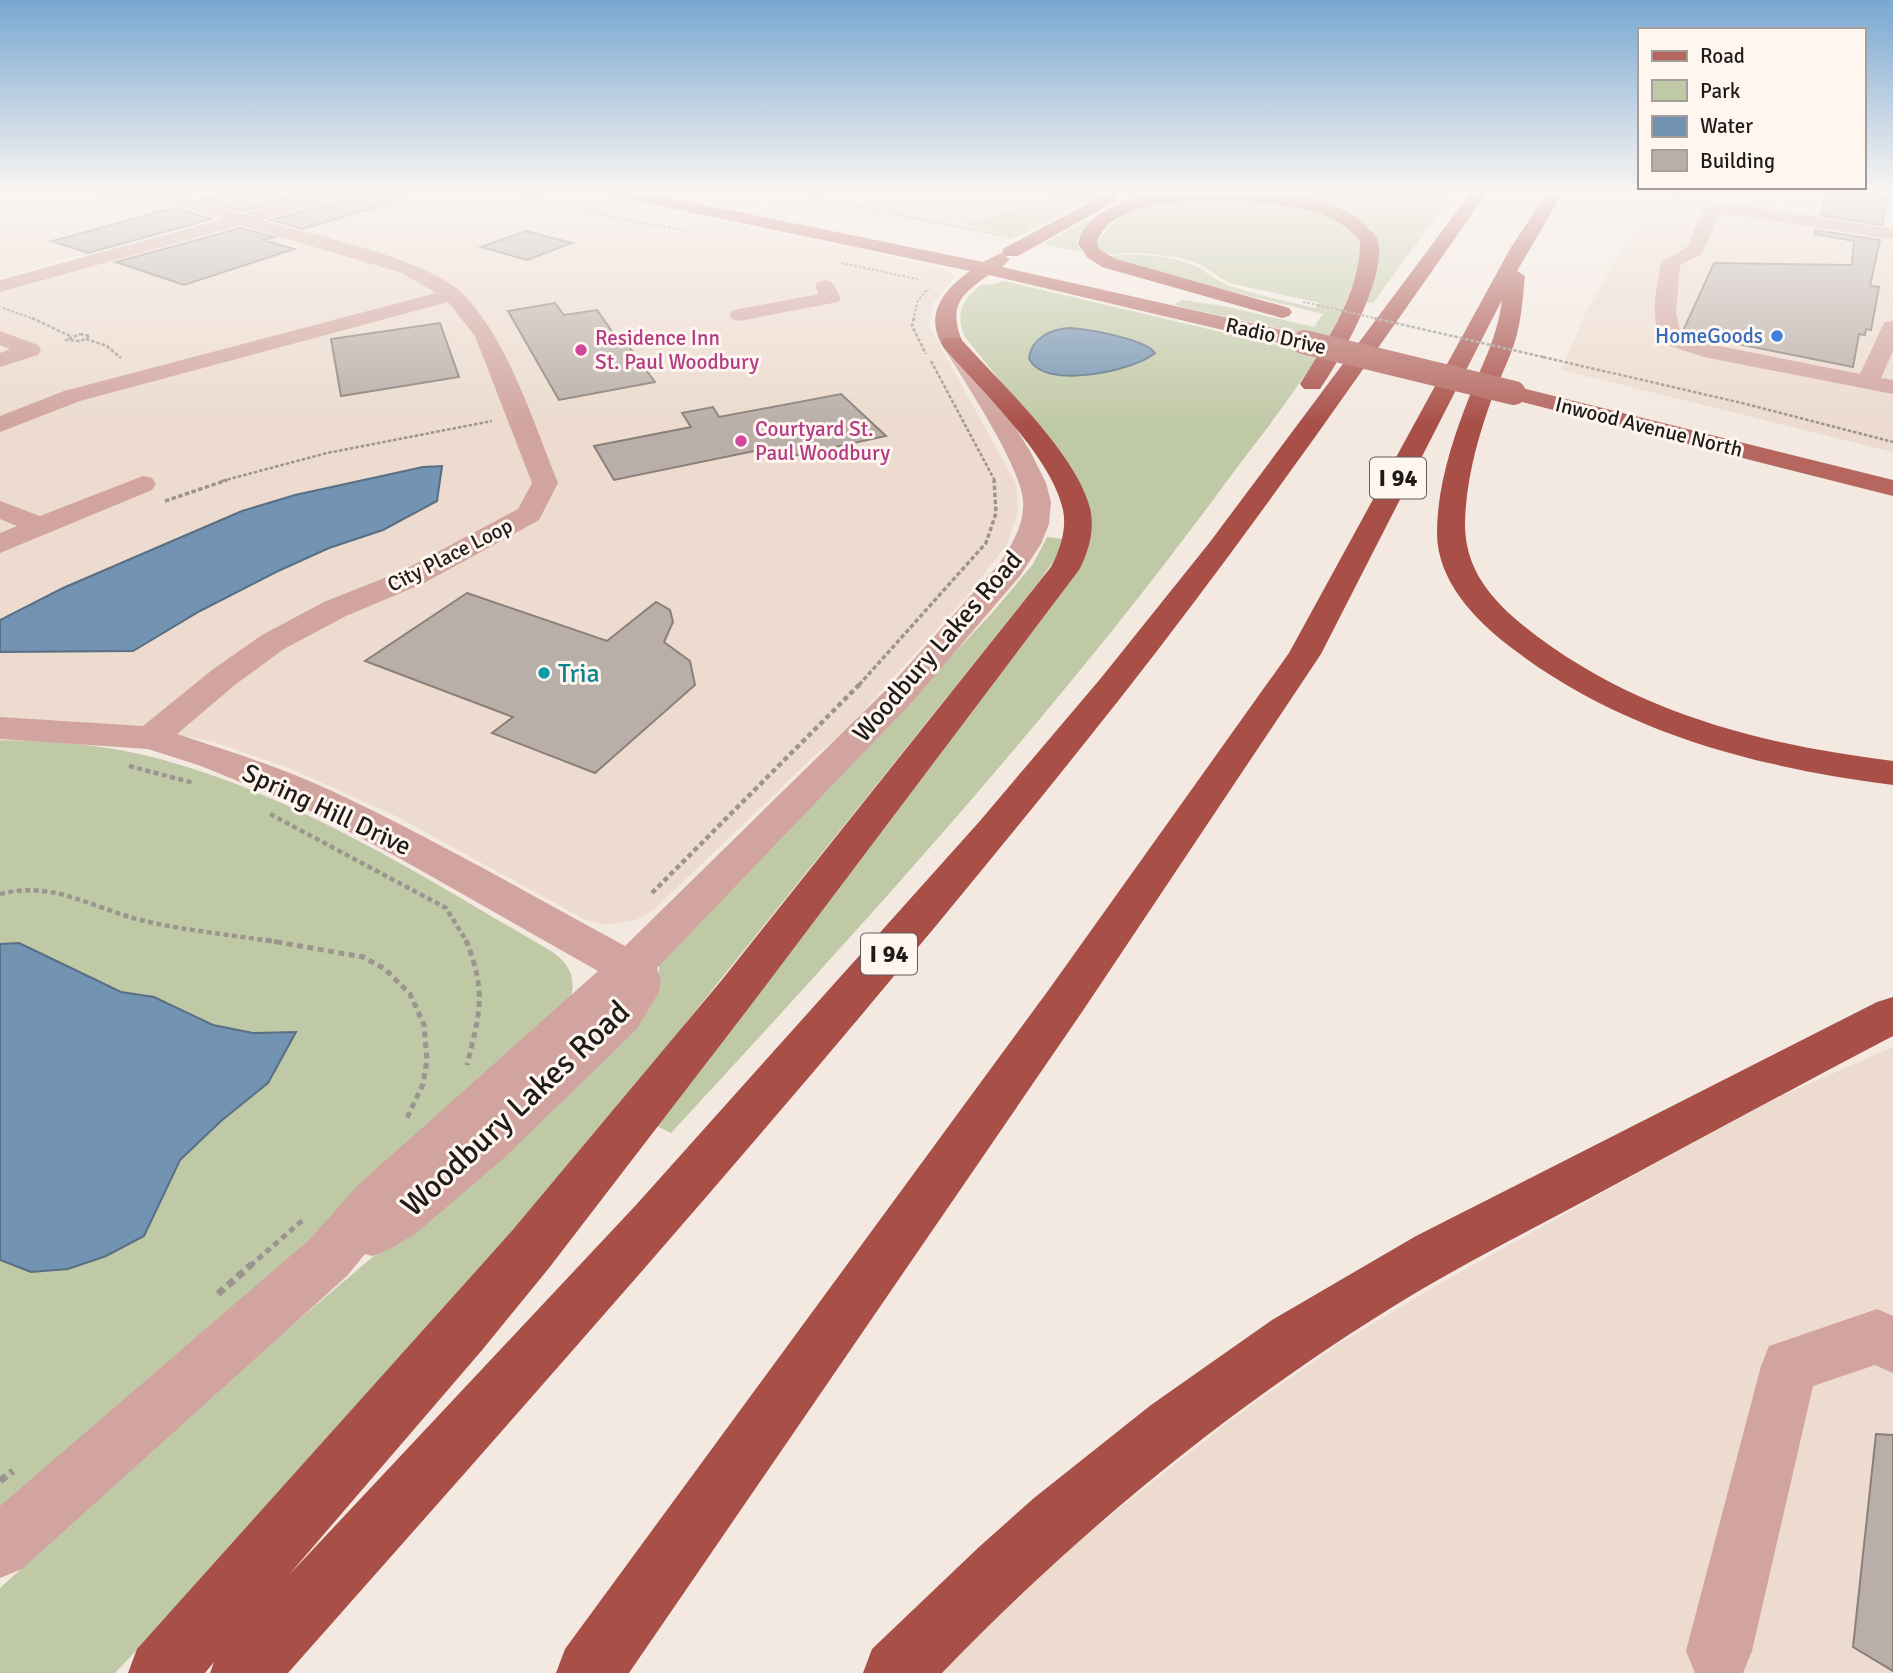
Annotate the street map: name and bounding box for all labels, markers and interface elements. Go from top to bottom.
legend [1638,28,1865,189]
text: Road [1700,43,1745,69]
text: Park [1700,78,1741,104]
text: Water [1700,113,1753,139]
text: Building [1700,148,1775,174]
street label: Radio Drive [1223,312,1329,360]
place label: HomeGoods [1655,323,1763,349]
place label: Residence Inn St. Paul Woodbury [595,325,759,375]
marker: HomeGoods [1769,328,1785,344]
marker: Residence Inn St. Paul Woodbury [573,342,589,358]
street label: Inwood Avenue North [1553,391,1745,463]
place label: Courtyard St. Paul Woodbury [755,416,890,466]
marker: Courtyard St. Paul Woodbury [733,433,749,449]
road number: I 94 [1370,458,1426,499]
street label: City Place Loop [383,512,517,598]
street label: Woodbury Lakes Road [846,545,1029,749]
place label: Tria [558,658,600,690]
marker: Tria [536,665,552,681]
street label: Spring Hill Drive [237,757,416,863]
road number: I 94 [861,934,917,974]
street label: Woodbury Lakes Road [393,992,638,1224]

